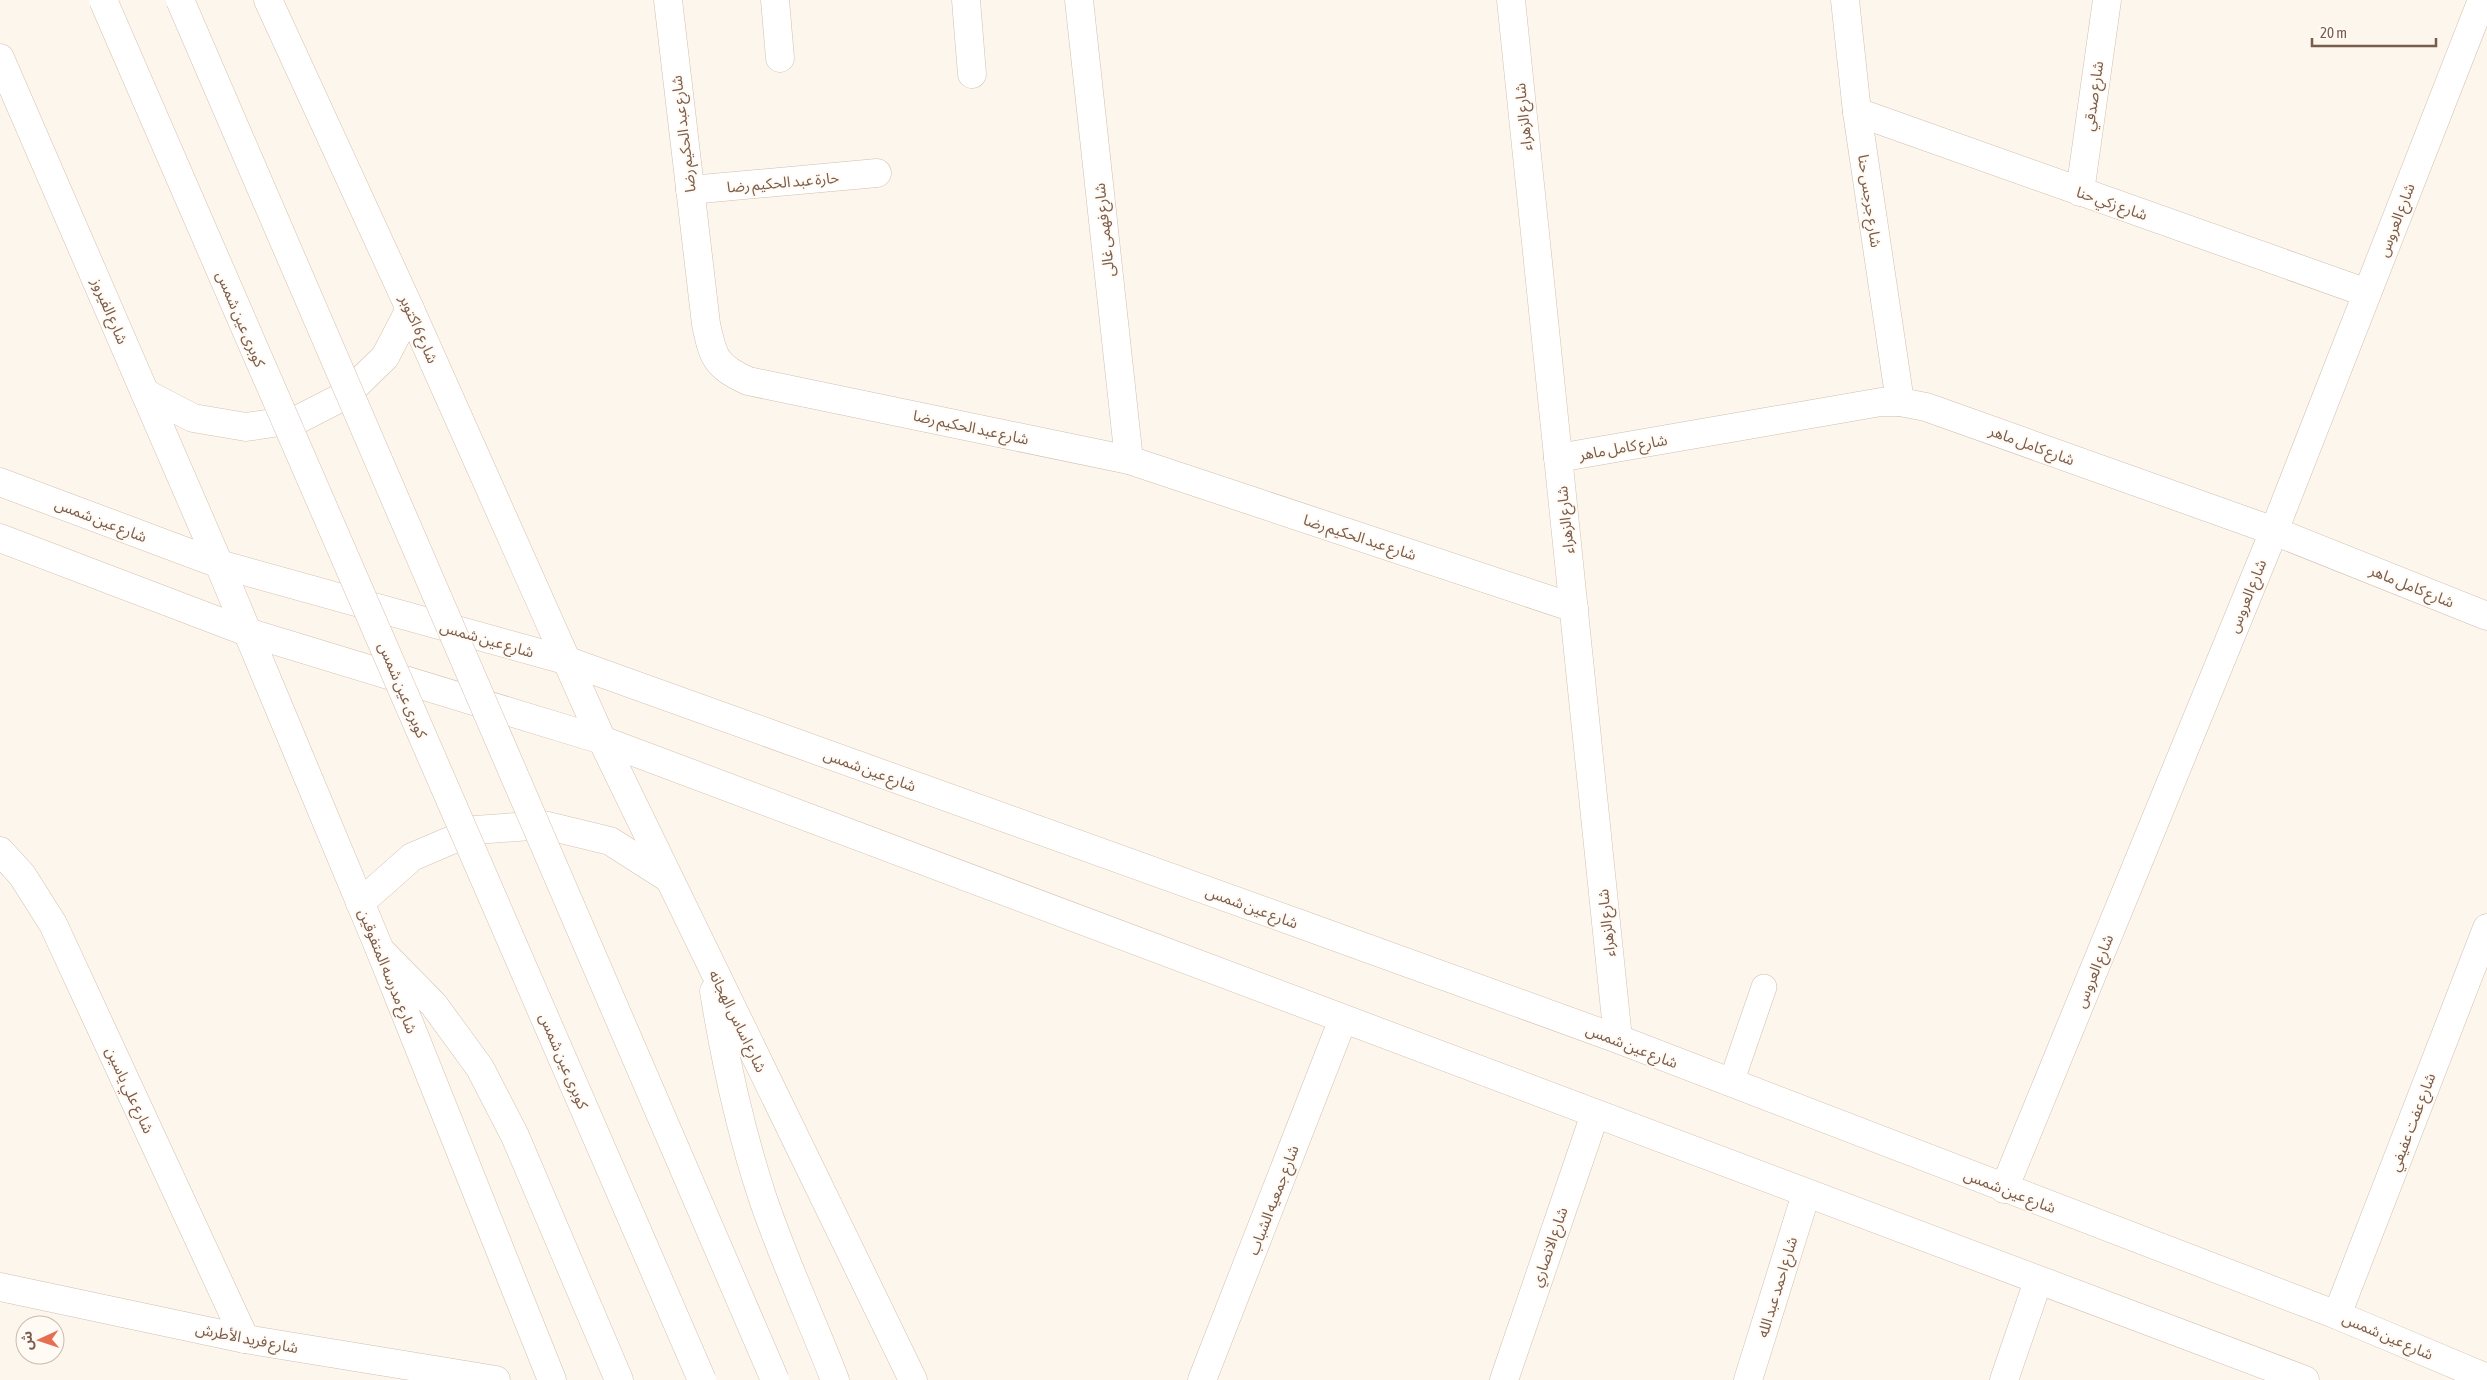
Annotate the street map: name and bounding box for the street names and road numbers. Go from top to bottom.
street label: شارع صدقي [2080,60,2110,133]
street label: شارع عبد الحكيم رضا [667,74,703,193]
street label: شارع الزهراء [1511,82,1539,152]
street label: شارع جرجس حنا [1851,153,1885,249]
street label: حارة عبد الحكيم رضا [726,169,840,198]
street label: شارع العروس [2374,181,2422,261]
street label: شارع فهمى غالى [1091,182,1121,278]
street label: شارع زكي حنا [2073,183,2150,227]
street label: كوبرى عين شمس [212,269,269,371]
street label: شارع الفيروز [84,275,132,348]
street label: شارع 6 اكتوبر [392,291,442,368]
street label: شارع عبد الحكيم رضا [911,406,1031,452]
street label: شارع كامل ماهر [1985,421,2077,472]
street label: شارع كامل ماهر [1576,431,1669,467]
street label: شارع الزهراء [1553,485,1581,555]
street label: شارع عين شمس [51,495,149,549]
street label: شارع عبد الحكيم رضا [1300,511,1419,567]
street label: شارع العروس [2225,557,2273,637]
street label: شارع كامل ماهر [2365,561,2457,614]
street label: شارع عين شمس [437,617,536,664]
street label: كوبرى عين شمس [374,640,431,742]
street label: شارع عين شمس [820,745,919,798]
street label: شارع عين شمس [1202,882,1301,935]
street label: شارع الزهراء [1594,888,1622,958]
street label: شارع مدرسه المتفوقين [352,906,421,1037]
street label: شارع العروس [2072,932,2120,1012]
street label: شارع اساس الهجانه [702,967,770,1077]
street label: كوبرى عين شمس [535,1011,592,1113]
street label: شارع عين شمس [1582,1021,1680,1075]
street label: شارع علي ياسين [99,1044,158,1138]
street label: شارع عفت عفيفي [2385,1070,2442,1175]
street label: شارع جمعيه الشباب [1244,1143,1306,1259]
street label: شارع عين شمس [1960,1166,2058,1220]
street label: شارع الانصاري [1527,1205,1574,1290]
street label: شارع احمد عبد الله [1754,1234,1804,1341]
street label: شارع عين شمس [2339,1309,2436,1367]
street label: شارع فريد الأطرش [194,1320,300,1360]

